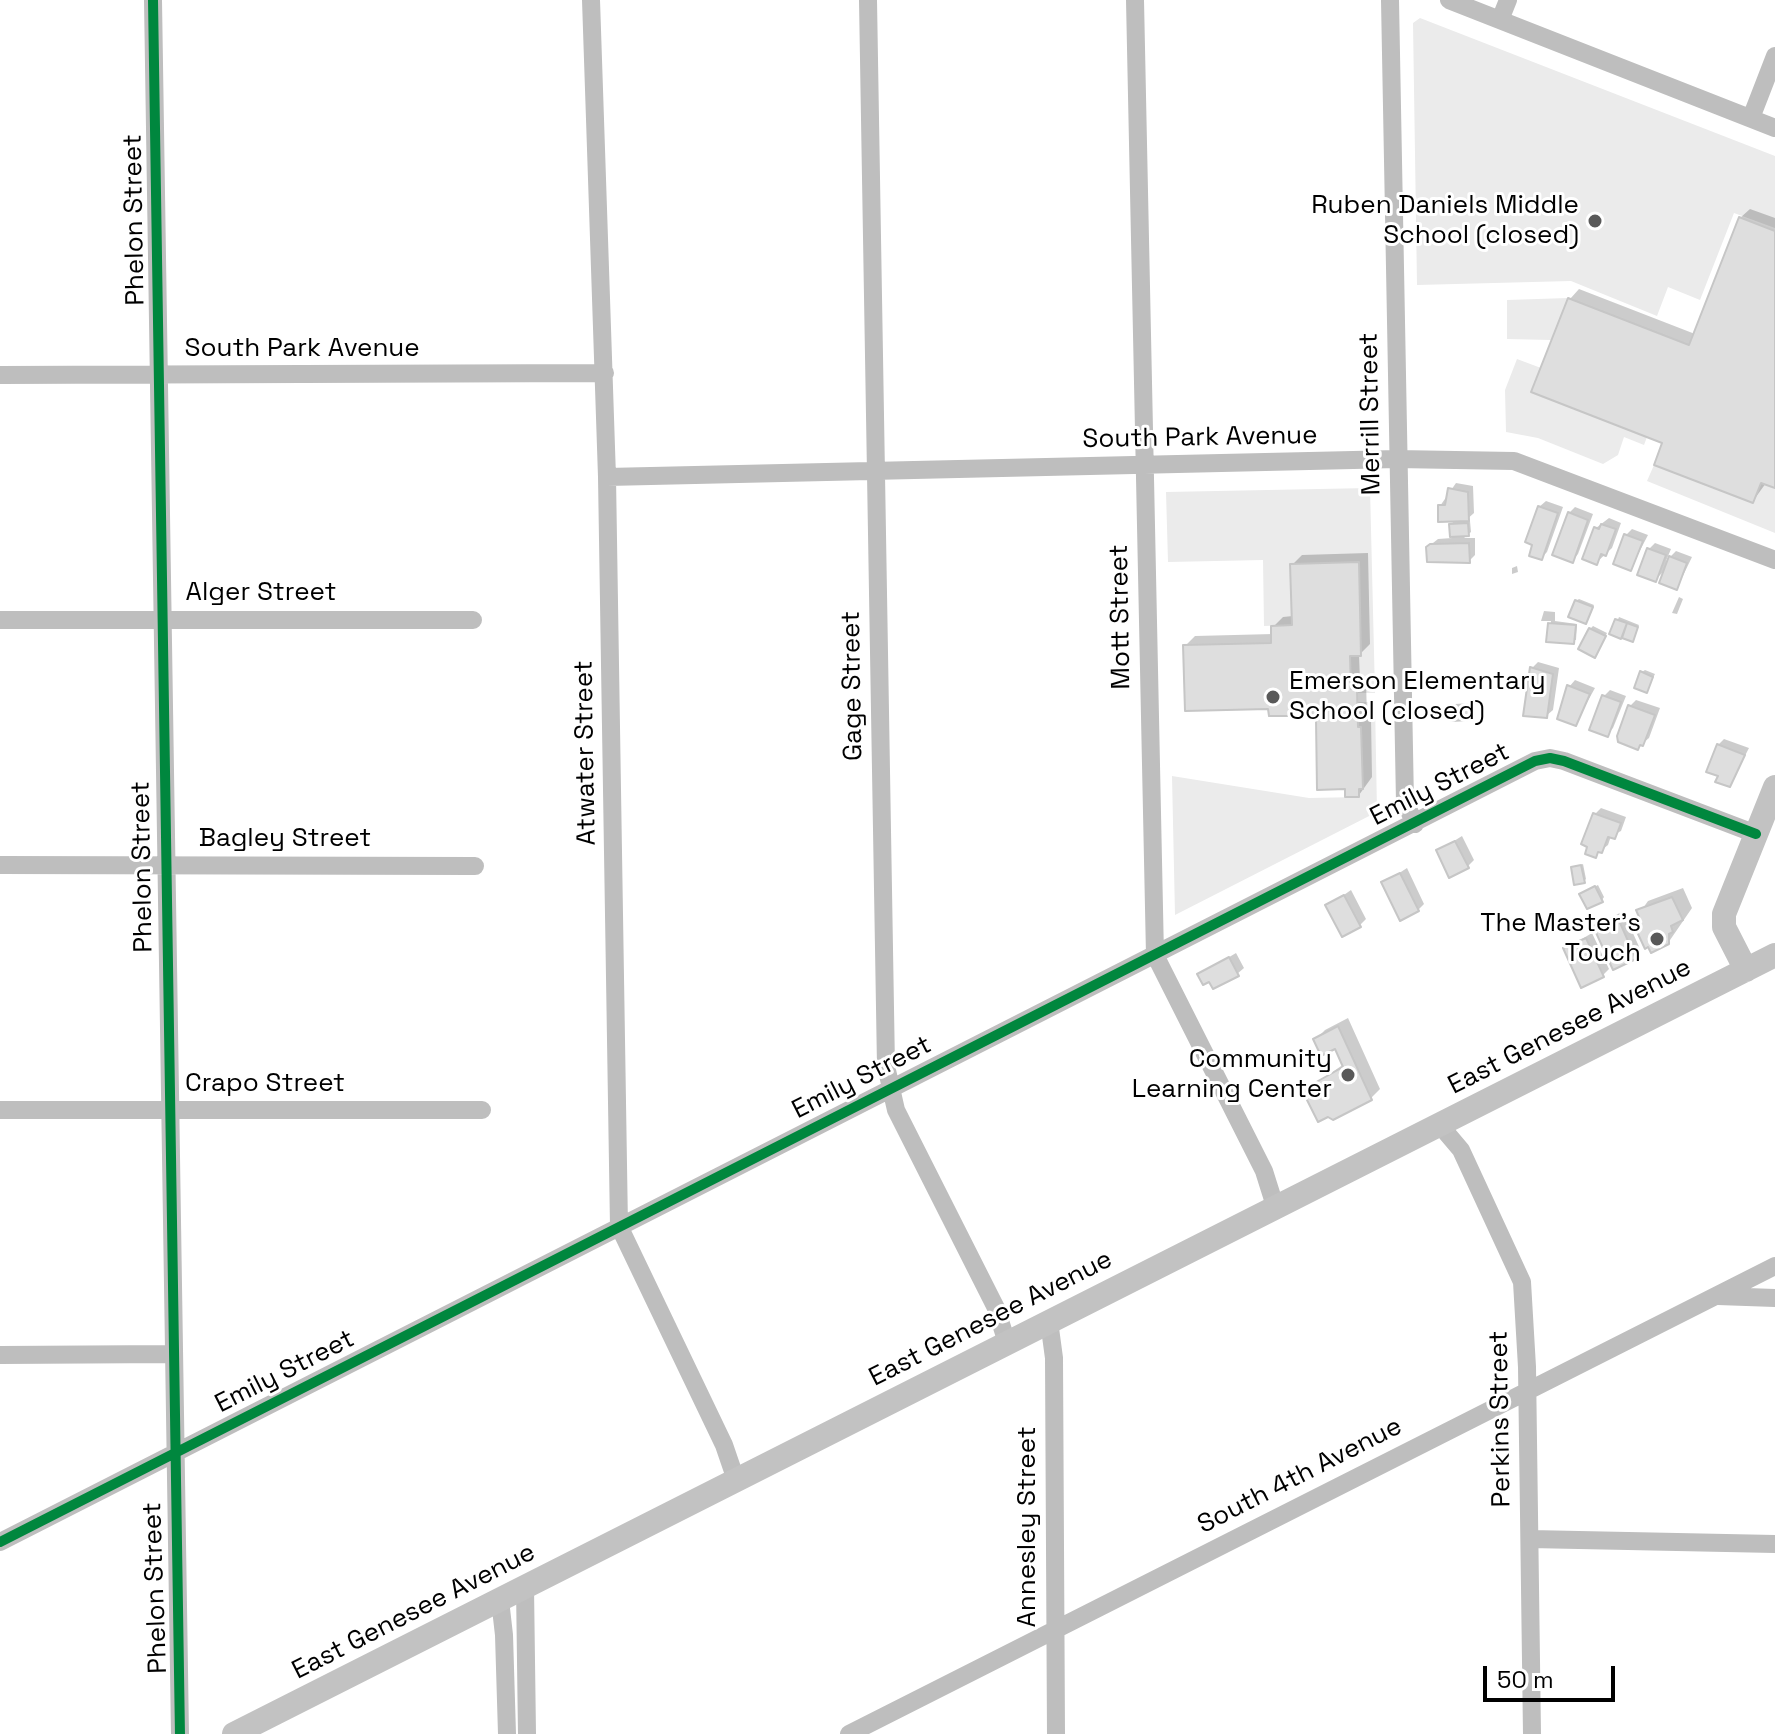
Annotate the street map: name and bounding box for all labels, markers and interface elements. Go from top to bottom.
street label: Phelon Street [118,134,152,306]
place label: Ruben Daniels Middle School (closed) [1311,190,1579,252]
marker: Ruben Daniels Middle School (closed) [1586,212,1604,230]
street label: Merrill Street [1354,332,1388,496]
street label: South Park Avenue [184,333,420,365]
street label: South Park Avenue [1082,420,1318,456]
street label: Mott Street [1104,544,1138,690]
street label: Alger Street [186,577,336,609]
street label: Gage Street [836,611,870,761]
street label: Atwater Street [569,660,603,846]
place label: Emerson Elementary School (closed) [1289,666,1546,728]
marker: Emerson Elementary School (closed) [1264,688,1282,706]
street label: Emily Street [1365,737,1515,833]
street label: Phelon Street [126,781,160,953]
street label: Bagley Street [199,823,371,855]
place label: The Master's Touch [1480,908,1641,970]
marker: The Master's Touch [1648,930,1666,948]
street label: East Genesee Avenue [1443,952,1697,1102]
street label: Emily Street [787,1030,937,1126]
place label: Community Learning Center [1132,1044,1332,1106]
marker: Community Learning Center [1339,1066,1357,1084]
street label: Crapo Street [185,1068,345,1100]
street label: East Genesee Avenue [864,1244,1118,1394]
street label: Emily Street [210,1324,360,1420]
street label: Perkins Street [1484,1330,1518,1508]
street label: South 4th Avenue [1193,1411,1407,1541]
street label: Annesley Street [1012,1426,1044,1628]
street label: Phelon Street [137,1502,175,1674]
street label: East Genesee Avenue [287,1537,541,1687]
scale bar [1487,1650,1619,1700]
text: 50 m [1497,1664,1554,1695]

